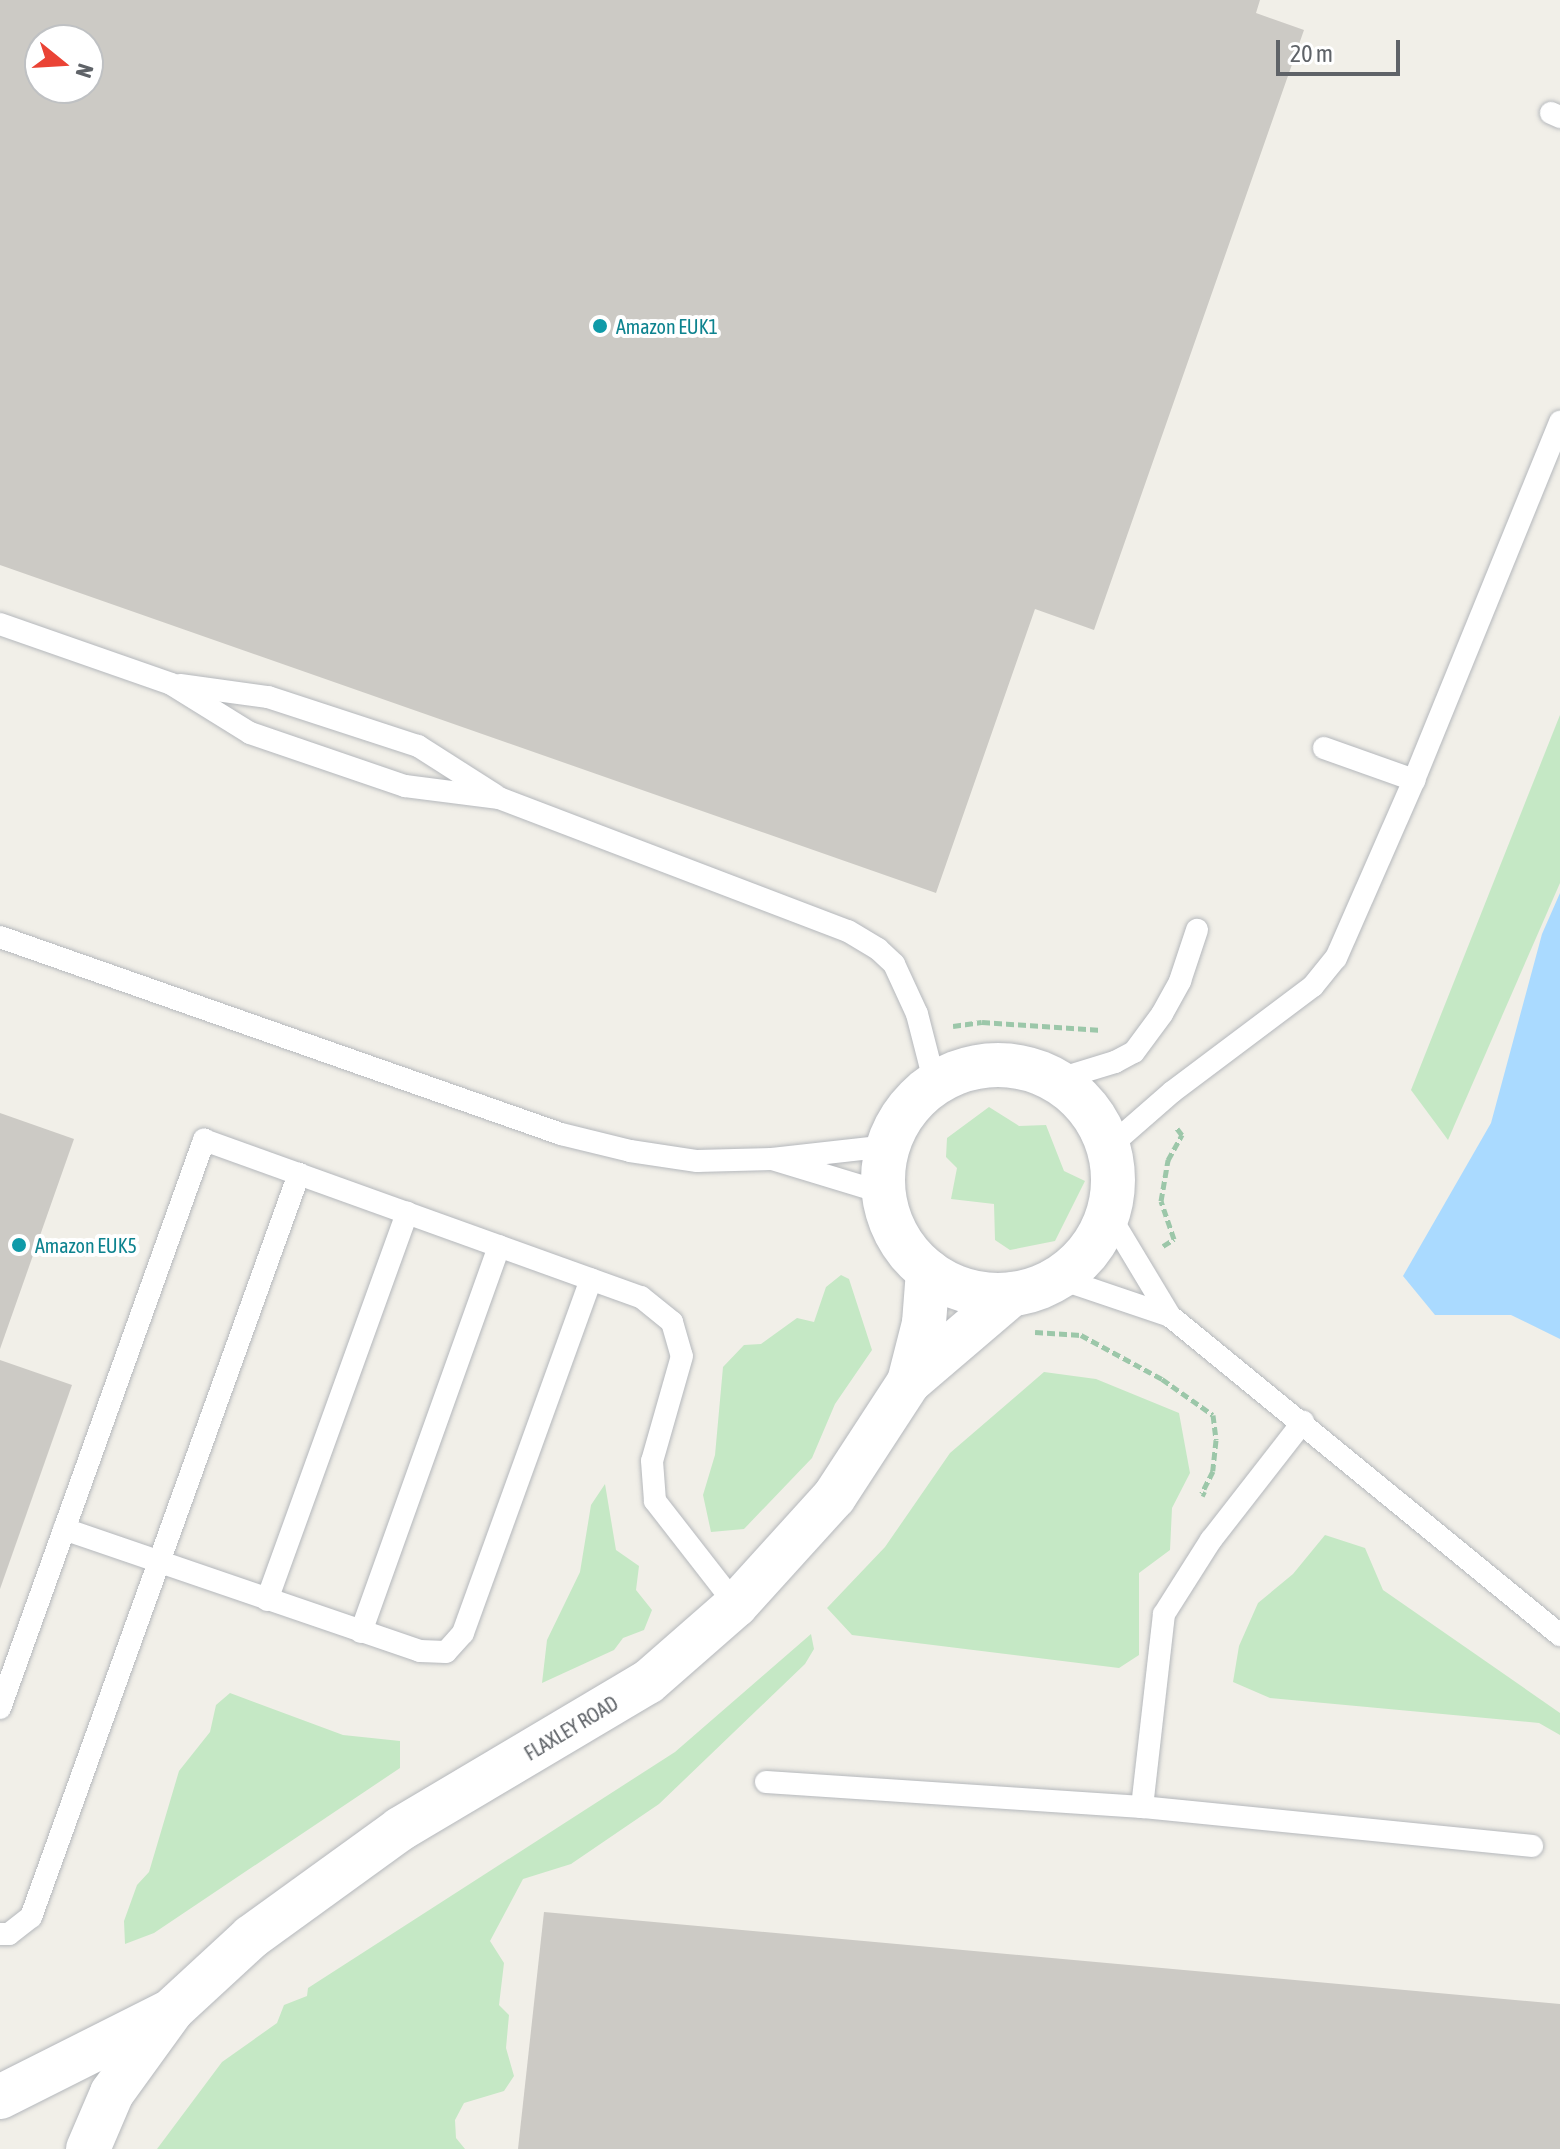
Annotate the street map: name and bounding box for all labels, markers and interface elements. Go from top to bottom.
north arrow [24,24,104,104]
scale bar [1280,24,1404,74]
text: 20 m [1290,40,1333,67]
text: N [71,61,99,81]
place label: Amazon EUK1 [616,314,718,338]
marker: Amazon EUK1 [591,317,609,335]
place label: Amazon EUK5 [35,1233,137,1257]
marker: Amazon EUK5 [10,1236,28,1254]
street label: FLAXLEY ROAD [520,1691,622,1765]

